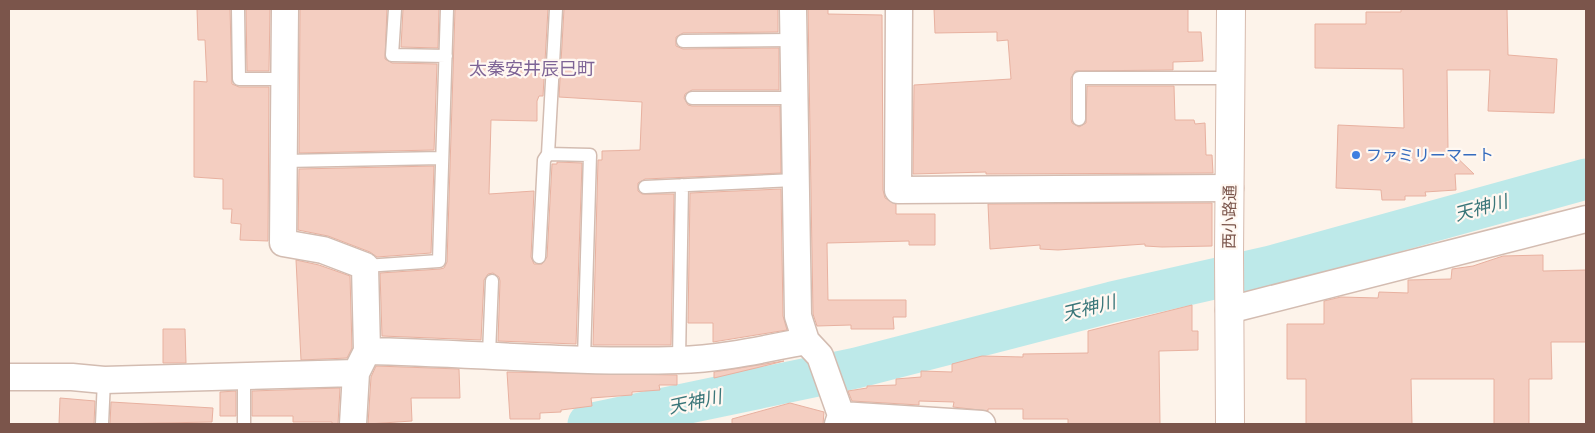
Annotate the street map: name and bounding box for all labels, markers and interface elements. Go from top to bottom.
district label: 太秦安井辰巳町 [469,58,595,80]
place label: ファミリーマート [1366,146,1494,165]
marker: ファミリーマート [1350,149,1362,161]
street label: 西小路通 [1219,185,1240,249]
water label: 天神川 [1452,190,1512,226]
water label: 天神川 [1060,290,1120,325]
water label: 天神川 [666,385,726,418]

